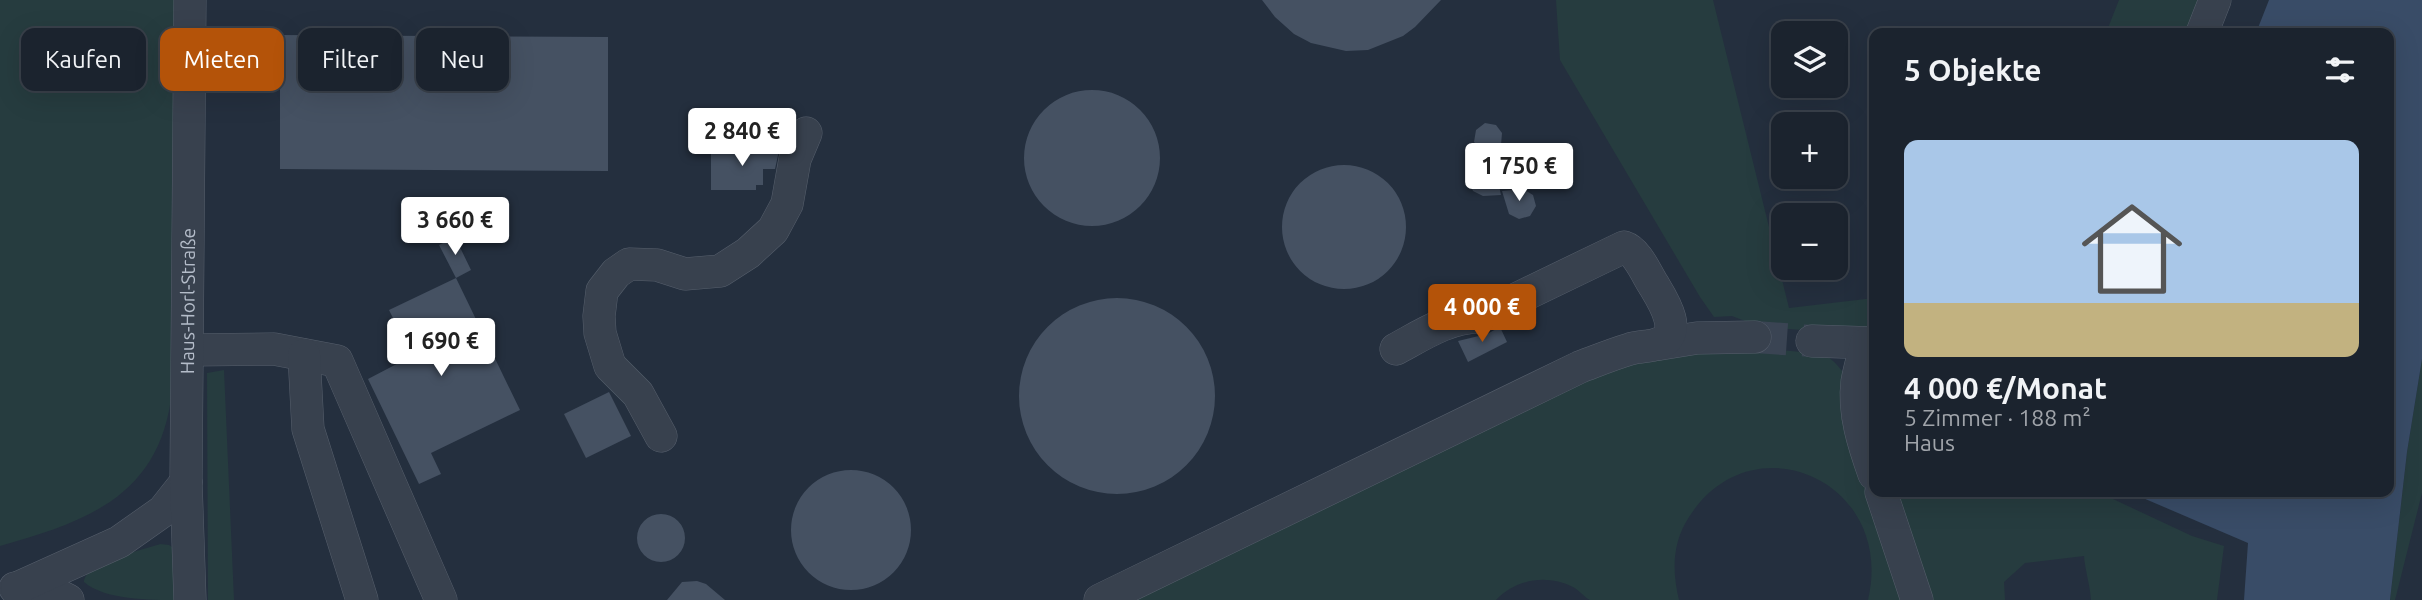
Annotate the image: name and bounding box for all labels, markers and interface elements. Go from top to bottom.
map controls [1771,21,1848,280]
button: layers [1771,21,1848,98]
chip: Kaufen [21,28,146,91]
chip: Mieten [160,28,284,91]
chip: Filter [298,28,402,91]
chip: Neu [416,28,509,91]
icon: filters [2321,51,2359,89]
text: 5 Objekte [1904,53,2042,87]
pin: 2 840 € [677,108,807,168]
button: + [1771,112,1848,189]
text: 2 840 € [704,118,780,143]
pin: 1 750 € [1454,144,1584,203]
text: 1 750 € [1481,153,1557,178]
icon: home [2069,186,2195,312]
pin: 3 660 € [390,198,520,257]
button: − [1771,203,1848,280]
text: 3 660 € [417,207,493,232]
street label: Haus-Horl-Straße [176,228,199,374]
pin: 4 000 € [1417,284,1547,344]
text: 4 000 € [1444,294,1520,319]
pin: 1 690 € [376,318,506,378]
text: 1 690 € [403,328,479,353]
text: 4 000 €/Monat [1904,371,2107,405]
text: 5 Zimmer · 188 m² [1904,405,2091,430]
text: Haus [1904,430,1955,455]

